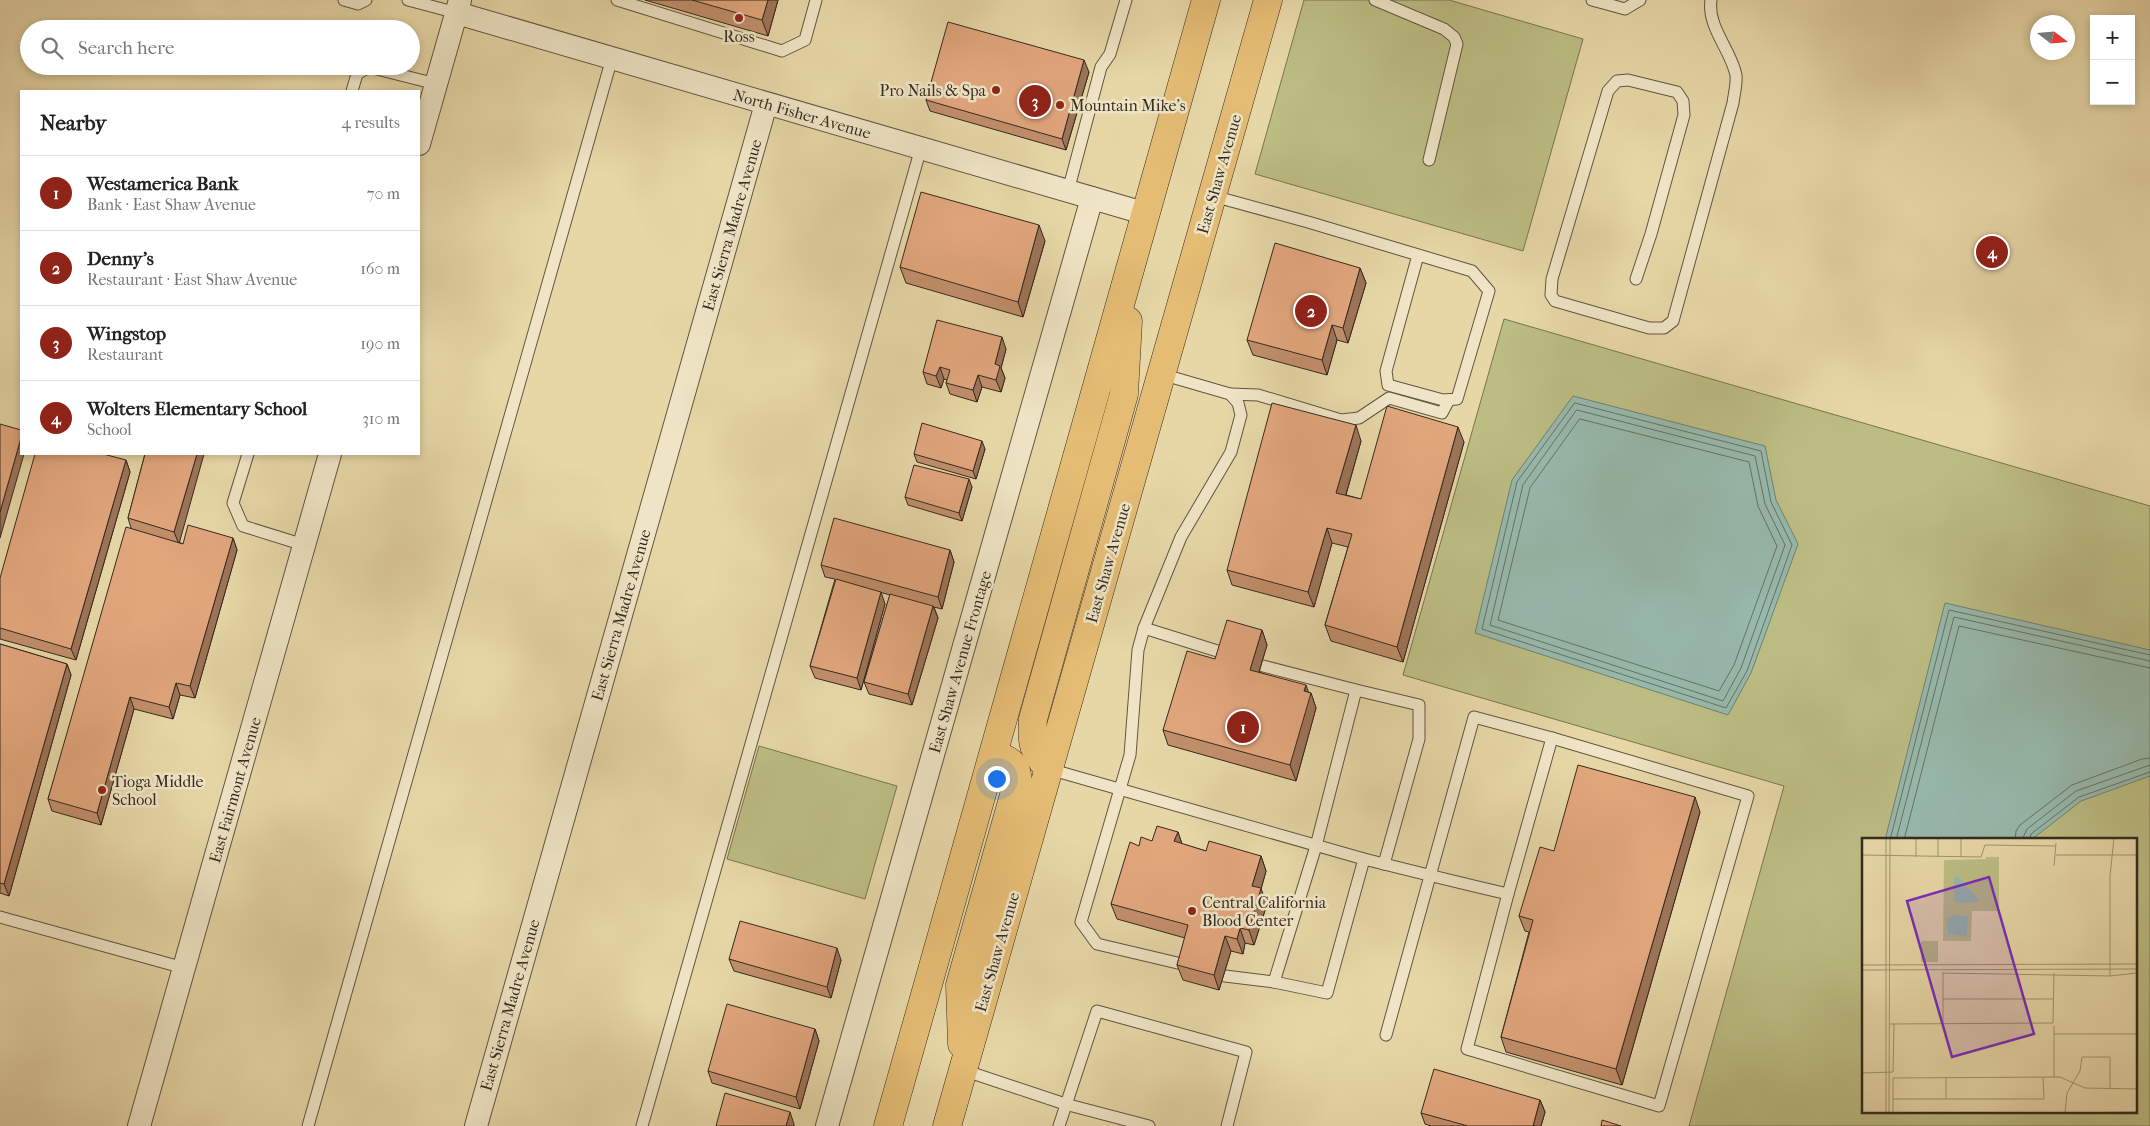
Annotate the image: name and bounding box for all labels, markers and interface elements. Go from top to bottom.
marker: Ross [733,12,745,24]
north arrow [2030,15,2075,60]
map controls [2090,15,2135,105]
button: + [2090,15,2135,60]
search box [20,20,420,75]
place label: Ross [723,27,755,46]
icon: search [38,34,66,62]
text: Search here [78,37,174,59]
button: − [2090,60,2135,105]
place label: Pro Nails & Spa [880,81,987,100]
pin: 3 [1019,82,1051,120]
marker: Pro Nails & Spa [990,84,1002,96]
street label: North Fisher Avenue [731,85,873,143]
place label: Mountain Mike's [1070,96,1186,115]
marker: Mountain Mike's [1054,99,1066,111]
text: Nearby [40,111,106,135]
street label: East Shaw Avenue [1193,112,1245,236]
text: 4 results [342,113,400,132]
street label: East Sierra Madre Avenue [698,137,766,313]
text: Westamerica Bank [87,173,238,195]
text: 1 [53,184,59,203]
text: 70 m [367,184,400,203]
text: Bank · East Shaw Avenue [87,195,256,214]
pin: 4 [1976,233,2008,271]
text: Denny's [87,248,154,270]
text: 2 [52,259,60,278]
text: 160 m [360,259,400,278]
text: Restaurant · East Shaw Avenue [87,270,297,289]
pin: 2 [1295,292,1327,330]
text: Wingstop [87,323,166,345]
text: 3 [53,334,59,353]
text: 190 m [360,334,400,353]
text: Restaurant [87,345,163,364]
text: Wolters Elementary School [87,398,307,420]
text: 4 [51,409,61,428]
text: 310 m [362,409,400,428]
text: School [87,420,132,439]
street label: East Shaw Avenue [1082,501,1134,625]
street label: East Sierra Madre Avenue [587,527,655,703]
street label: East Shaw Avenue Frontage [925,568,995,755]
pin: 1 [1227,708,1259,746]
street label: East Fairmont Avenue [205,715,265,865]
your location [984,766,1010,792]
place label: Tioga Middle School [112,772,204,809]
marker: Tioga Middle School [96,784,108,796]
inset map [1862,838,2138,1114]
street label: East Shaw Avenue [971,890,1023,1014]
place label: Central California Blood Center [1202,893,1327,930]
marker: Central California Blood Center [1186,905,1198,917]
street label: East Sierra Madre Avenue [476,917,544,1093]

